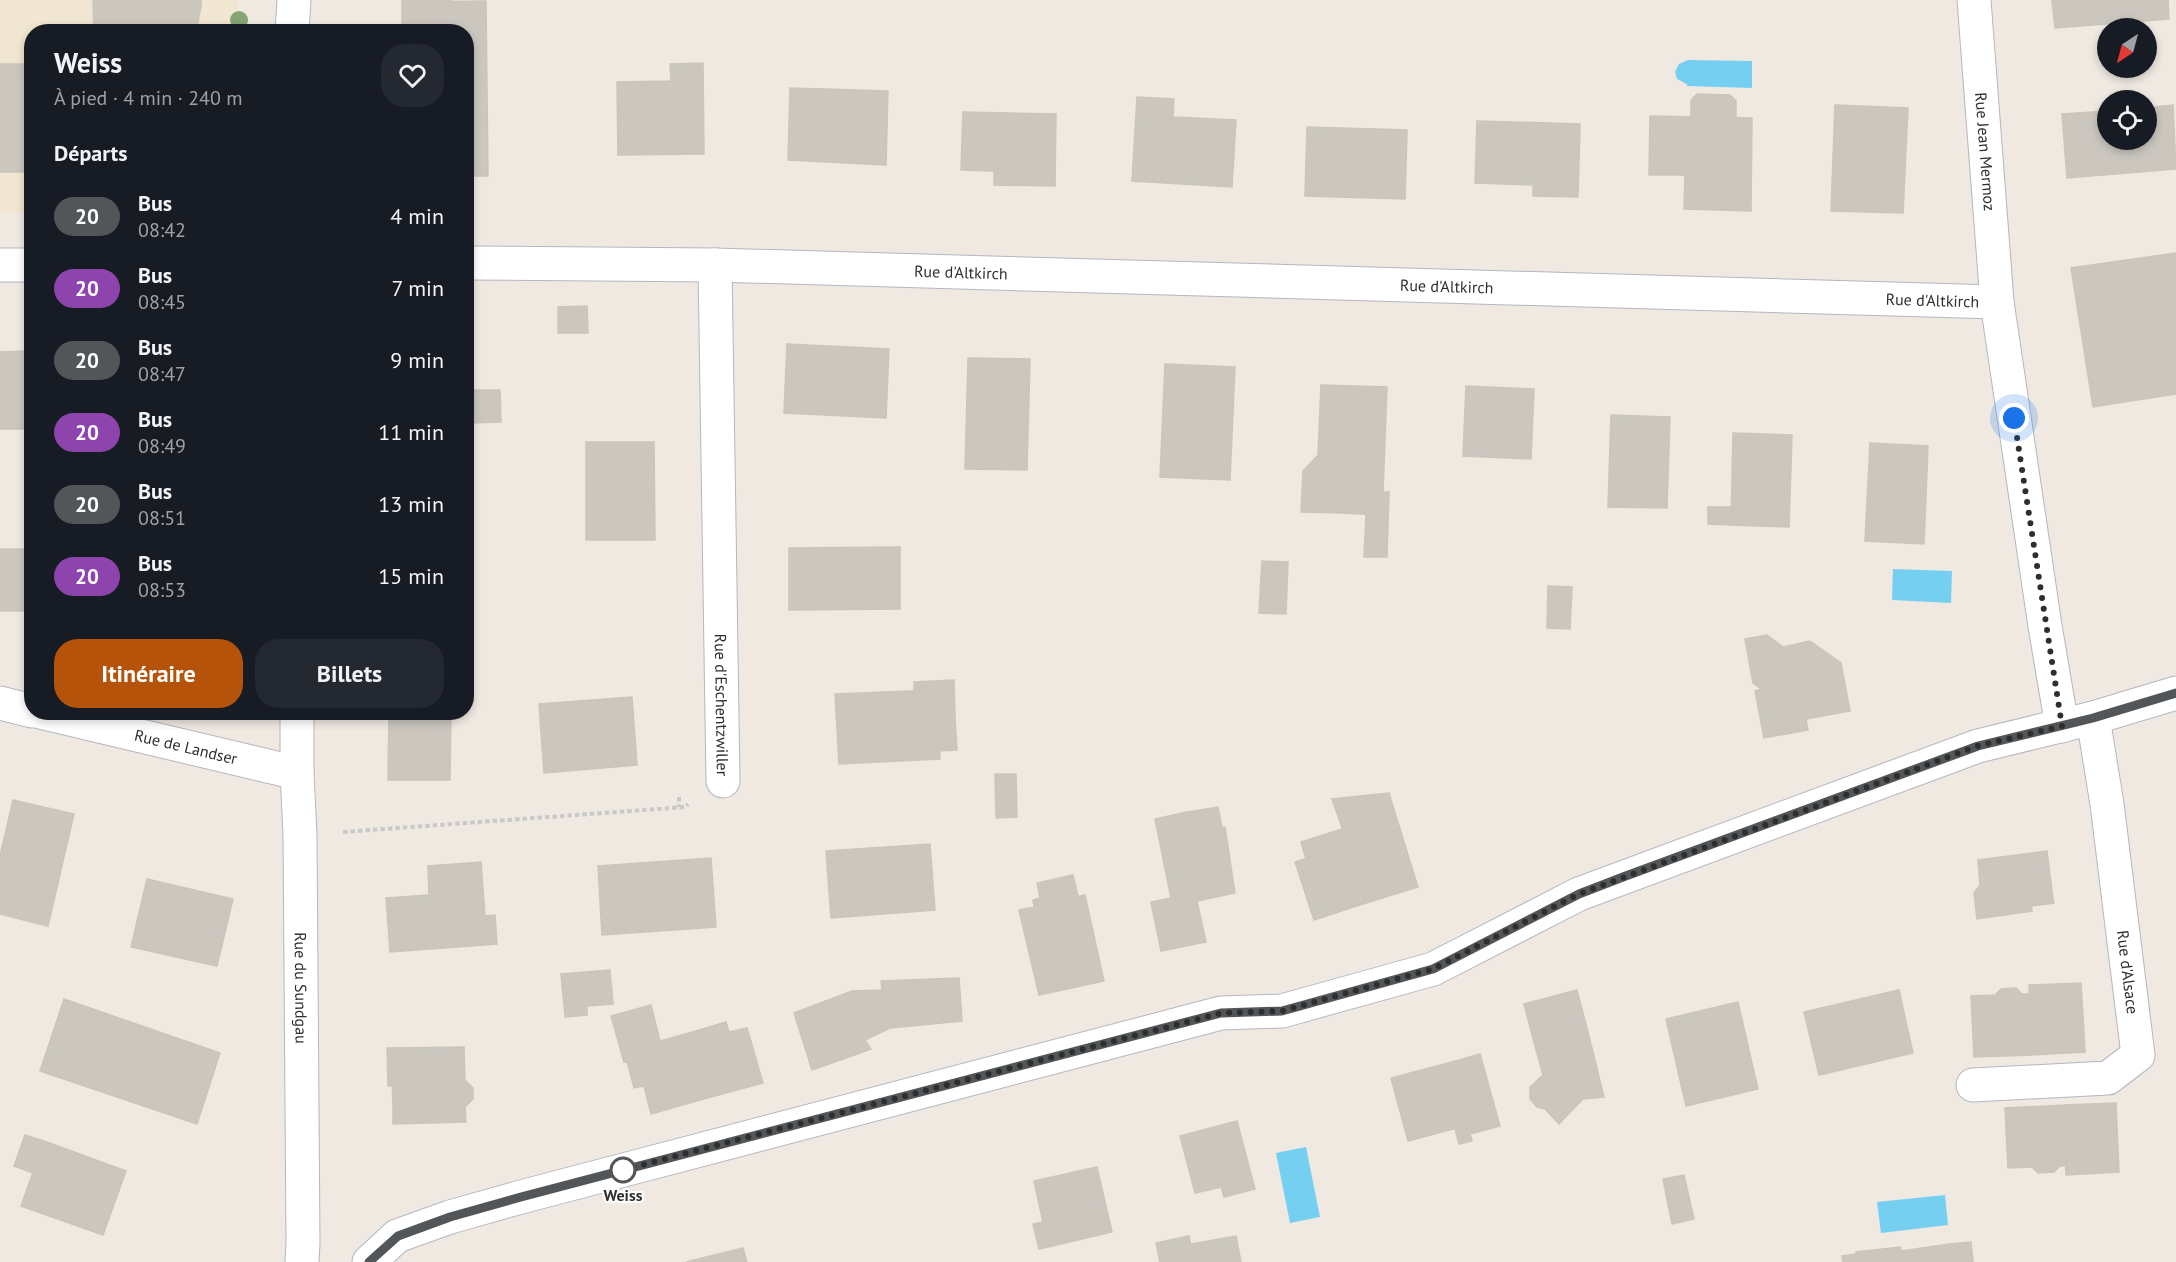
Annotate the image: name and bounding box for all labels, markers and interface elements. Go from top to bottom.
north arrow [2097,18,2157,78]
map controls [2097,18,2157,150]
text: Weiss [54,44,122,81]
button: heart [381,44,444,107]
text: À pied · 4 min · 240 m [54,85,242,111]
button: locate [2097,90,2157,150]
street label: Rue Jean Mermoz [1971,92,2000,212]
text: Départs [54,139,128,167]
text: Bus [138,189,172,217]
text: 4 min [390,202,444,230]
text: 20 [75,203,99,230]
text: 08:42 [138,217,186,243]
text: Bus [138,261,172,289]
street label: Rue d'Altkirch [914,261,1008,283]
text: 7 min [392,274,444,302]
text: 20 [75,275,99,302]
street label: Rue d'Altkirch [1400,275,1494,297]
text: 08:45 [138,289,186,315]
street label: Rue d'Altkirch [1885,289,1979,311]
text: Bus [138,333,172,361]
text: 9 min [390,346,444,374]
text: 20 [75,347,99,374]
text: 08:47 [138,361,186,387]
your location [1999,403,2029,433]
text: Bus [138,405,172,433]
text: 11 min [378,418,444,446]
text: 20 [75,419,99,446]
text: 08:49 [138,433,186,459]
text: Bus [138,477,172,505]
text: 13 min [378,490,444,518]
text: 20 [75,491,99,518]
text: 08:51 [138,505,186,531]
text: Bus [138,549,172,577]
text: 15 min [378,562,444,590]
text: 20 [75,563,99,590]
text: 08:53 [138,577,186,603]
street label: Rue d'Eschentzwiller [711,634,733,777]
button: Itinéraire [54,639,243,708]
button: Billets [255,639,444,708]
street label: Rue de Landser [133,725,240,769]
street label: Rue d'Alsace [2113,929,2143,1015]
street label: Rue du Sundgau [291,932,312,1044]
marker: Weiss [610,1157,636,1183]
place label: Weiss [604,1185,643,1205]

